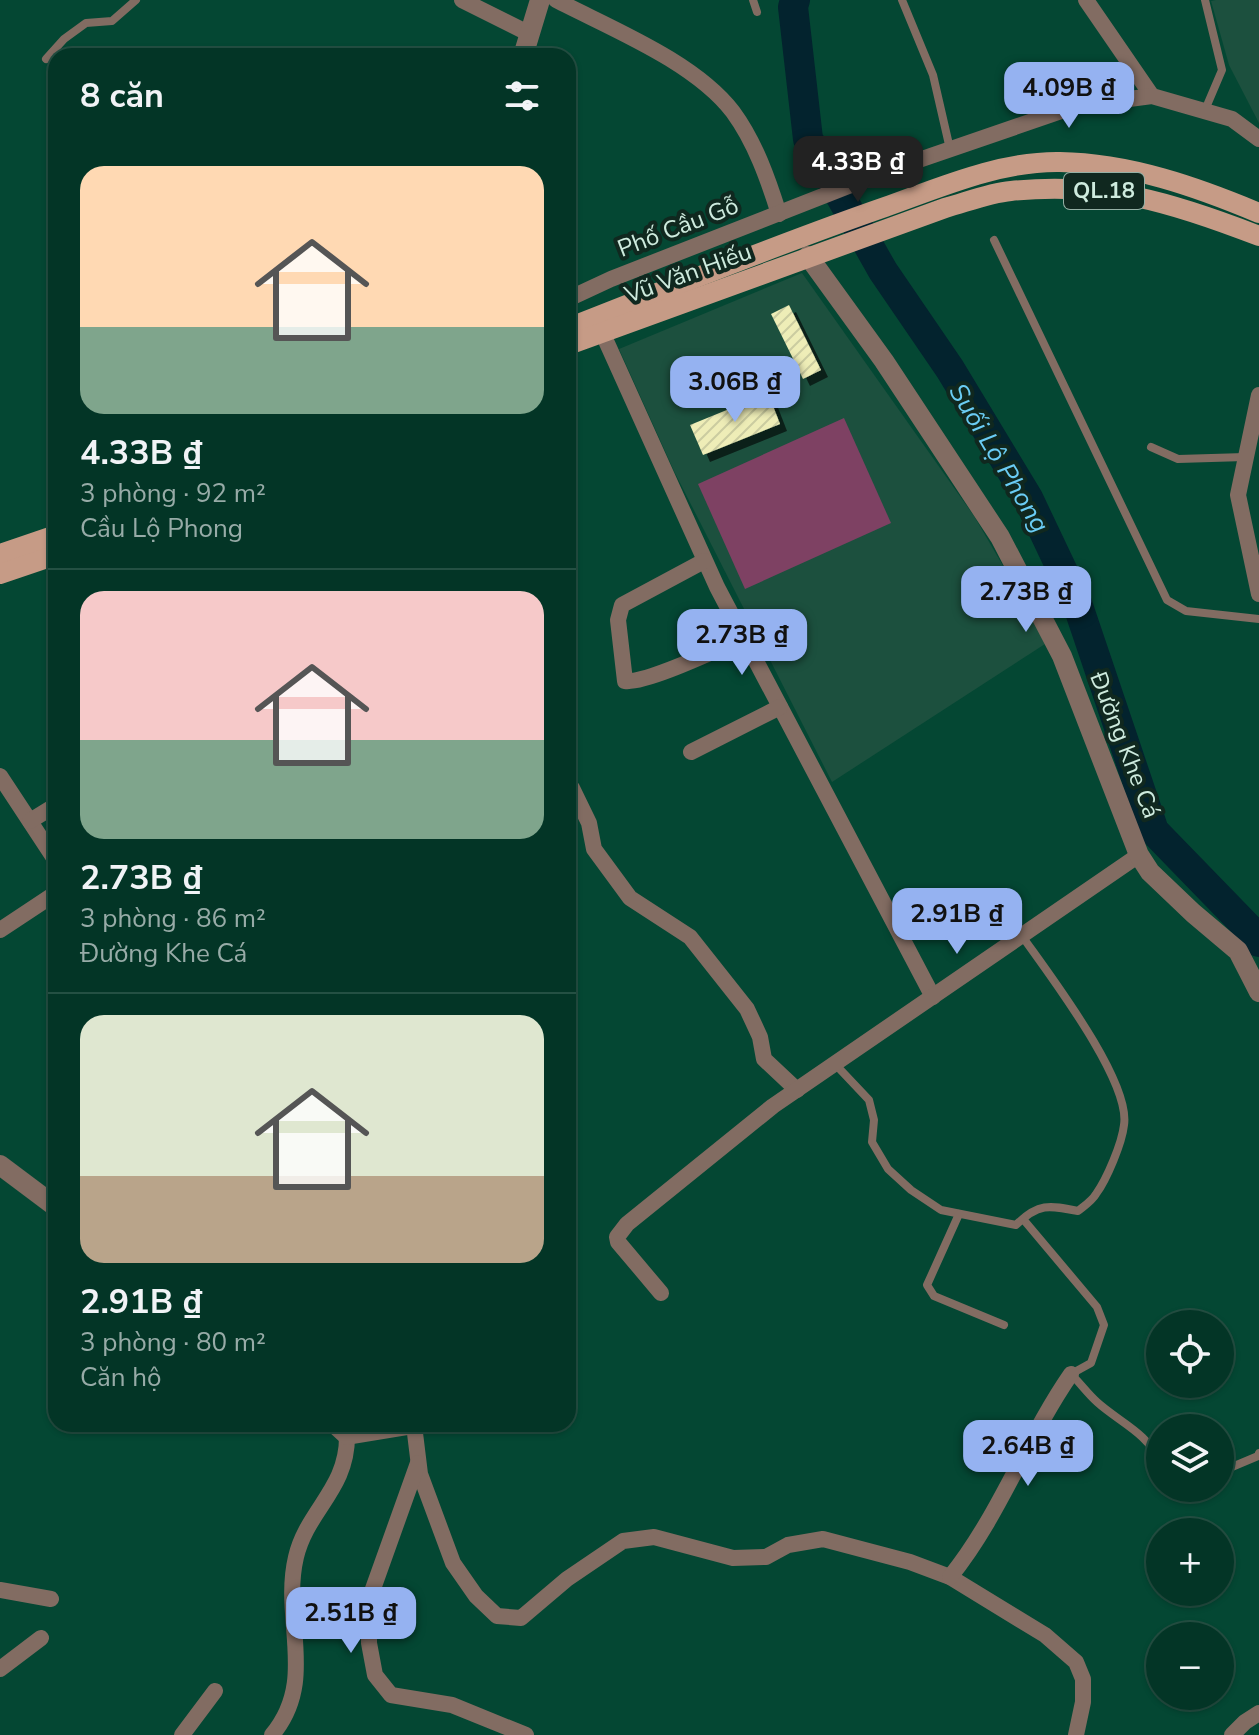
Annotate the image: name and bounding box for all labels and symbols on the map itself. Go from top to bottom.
pin: 4.09B ₫ [995,62,1143,130]
pin: 4.33B ₫ [784,136,932,204]
road number: QL.18 [1064,173,1144,209]
street label: Phố Cầu Gỗ [613,189,743,265]
street label: Vũ Văn Hiếu [619,235,756,311]
pin: 3.06B ₫ [661,356,809,424]
water label: Suối Lộ Phong [941,377,1057,539]
pin: 2.73B ₫ [952,566,1100,634]
pin: 2.73B ₫ [668,609,816,677]
street label: Đường Khe Cá [1082,666,1168,823]
pin: 2.91B ₫ [883,888,1031,956]
pin: 2.64B ₫ [954,1420,1102,1488]
pin: 2.51B ₫ [277,1587,425,1655]

